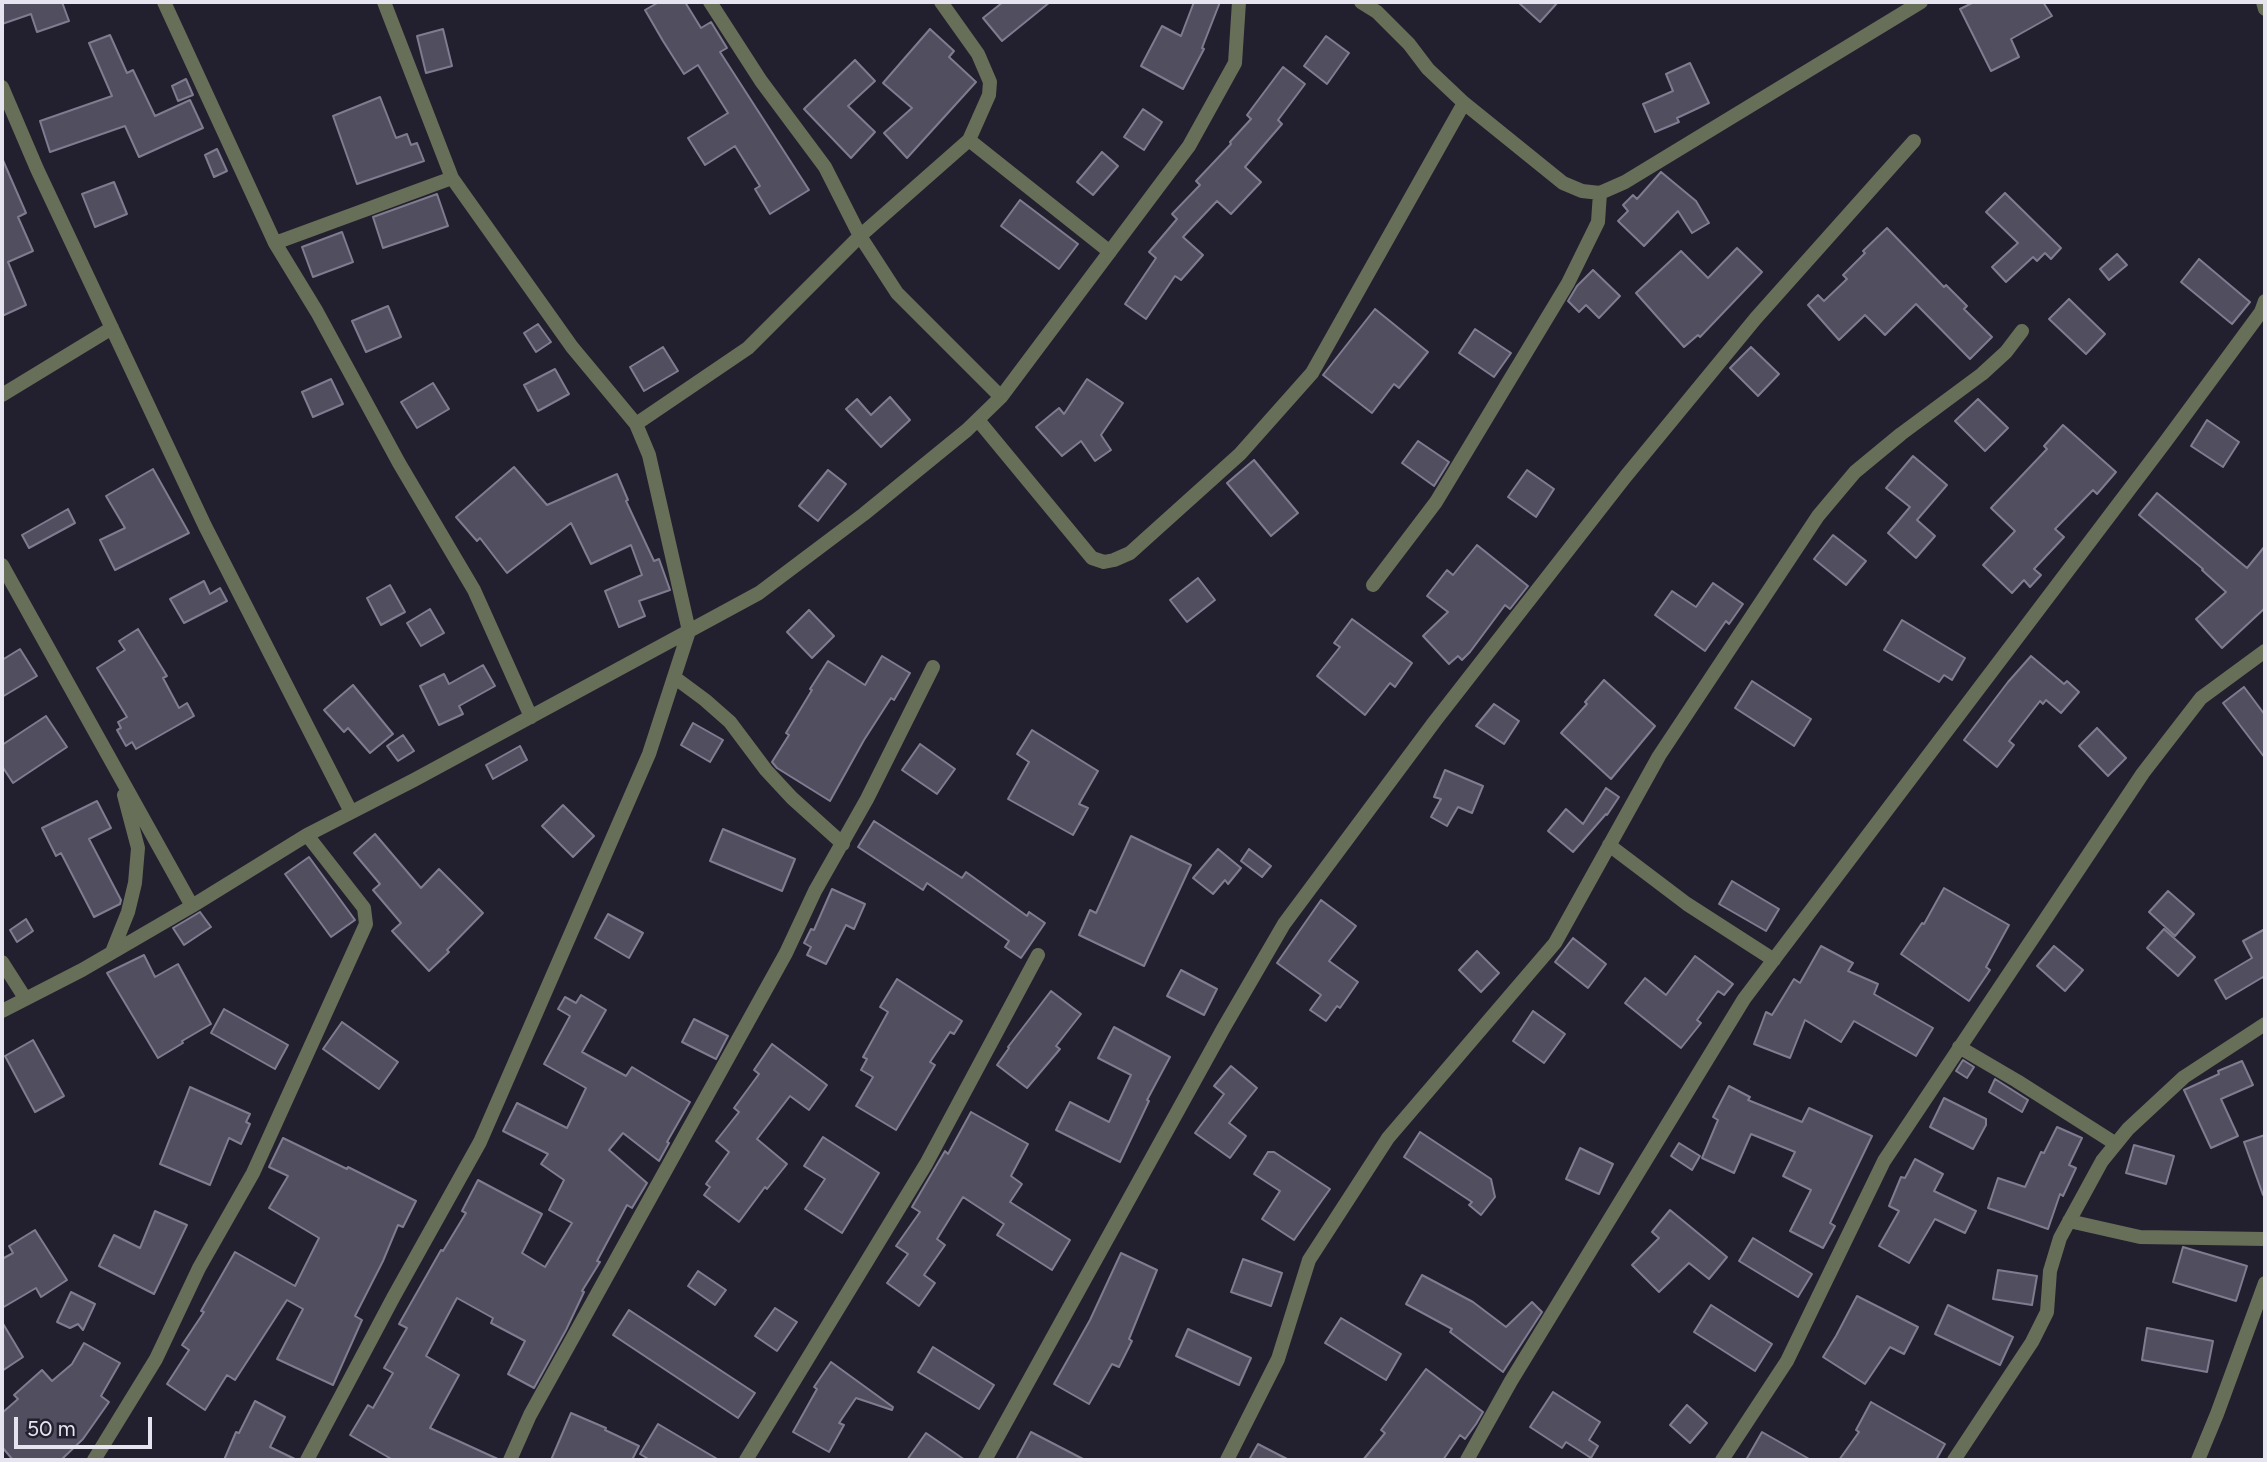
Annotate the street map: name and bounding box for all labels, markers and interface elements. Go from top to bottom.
scale bar [18,1402,156,1446]
text: 50 m [27,1416,76,1441]

